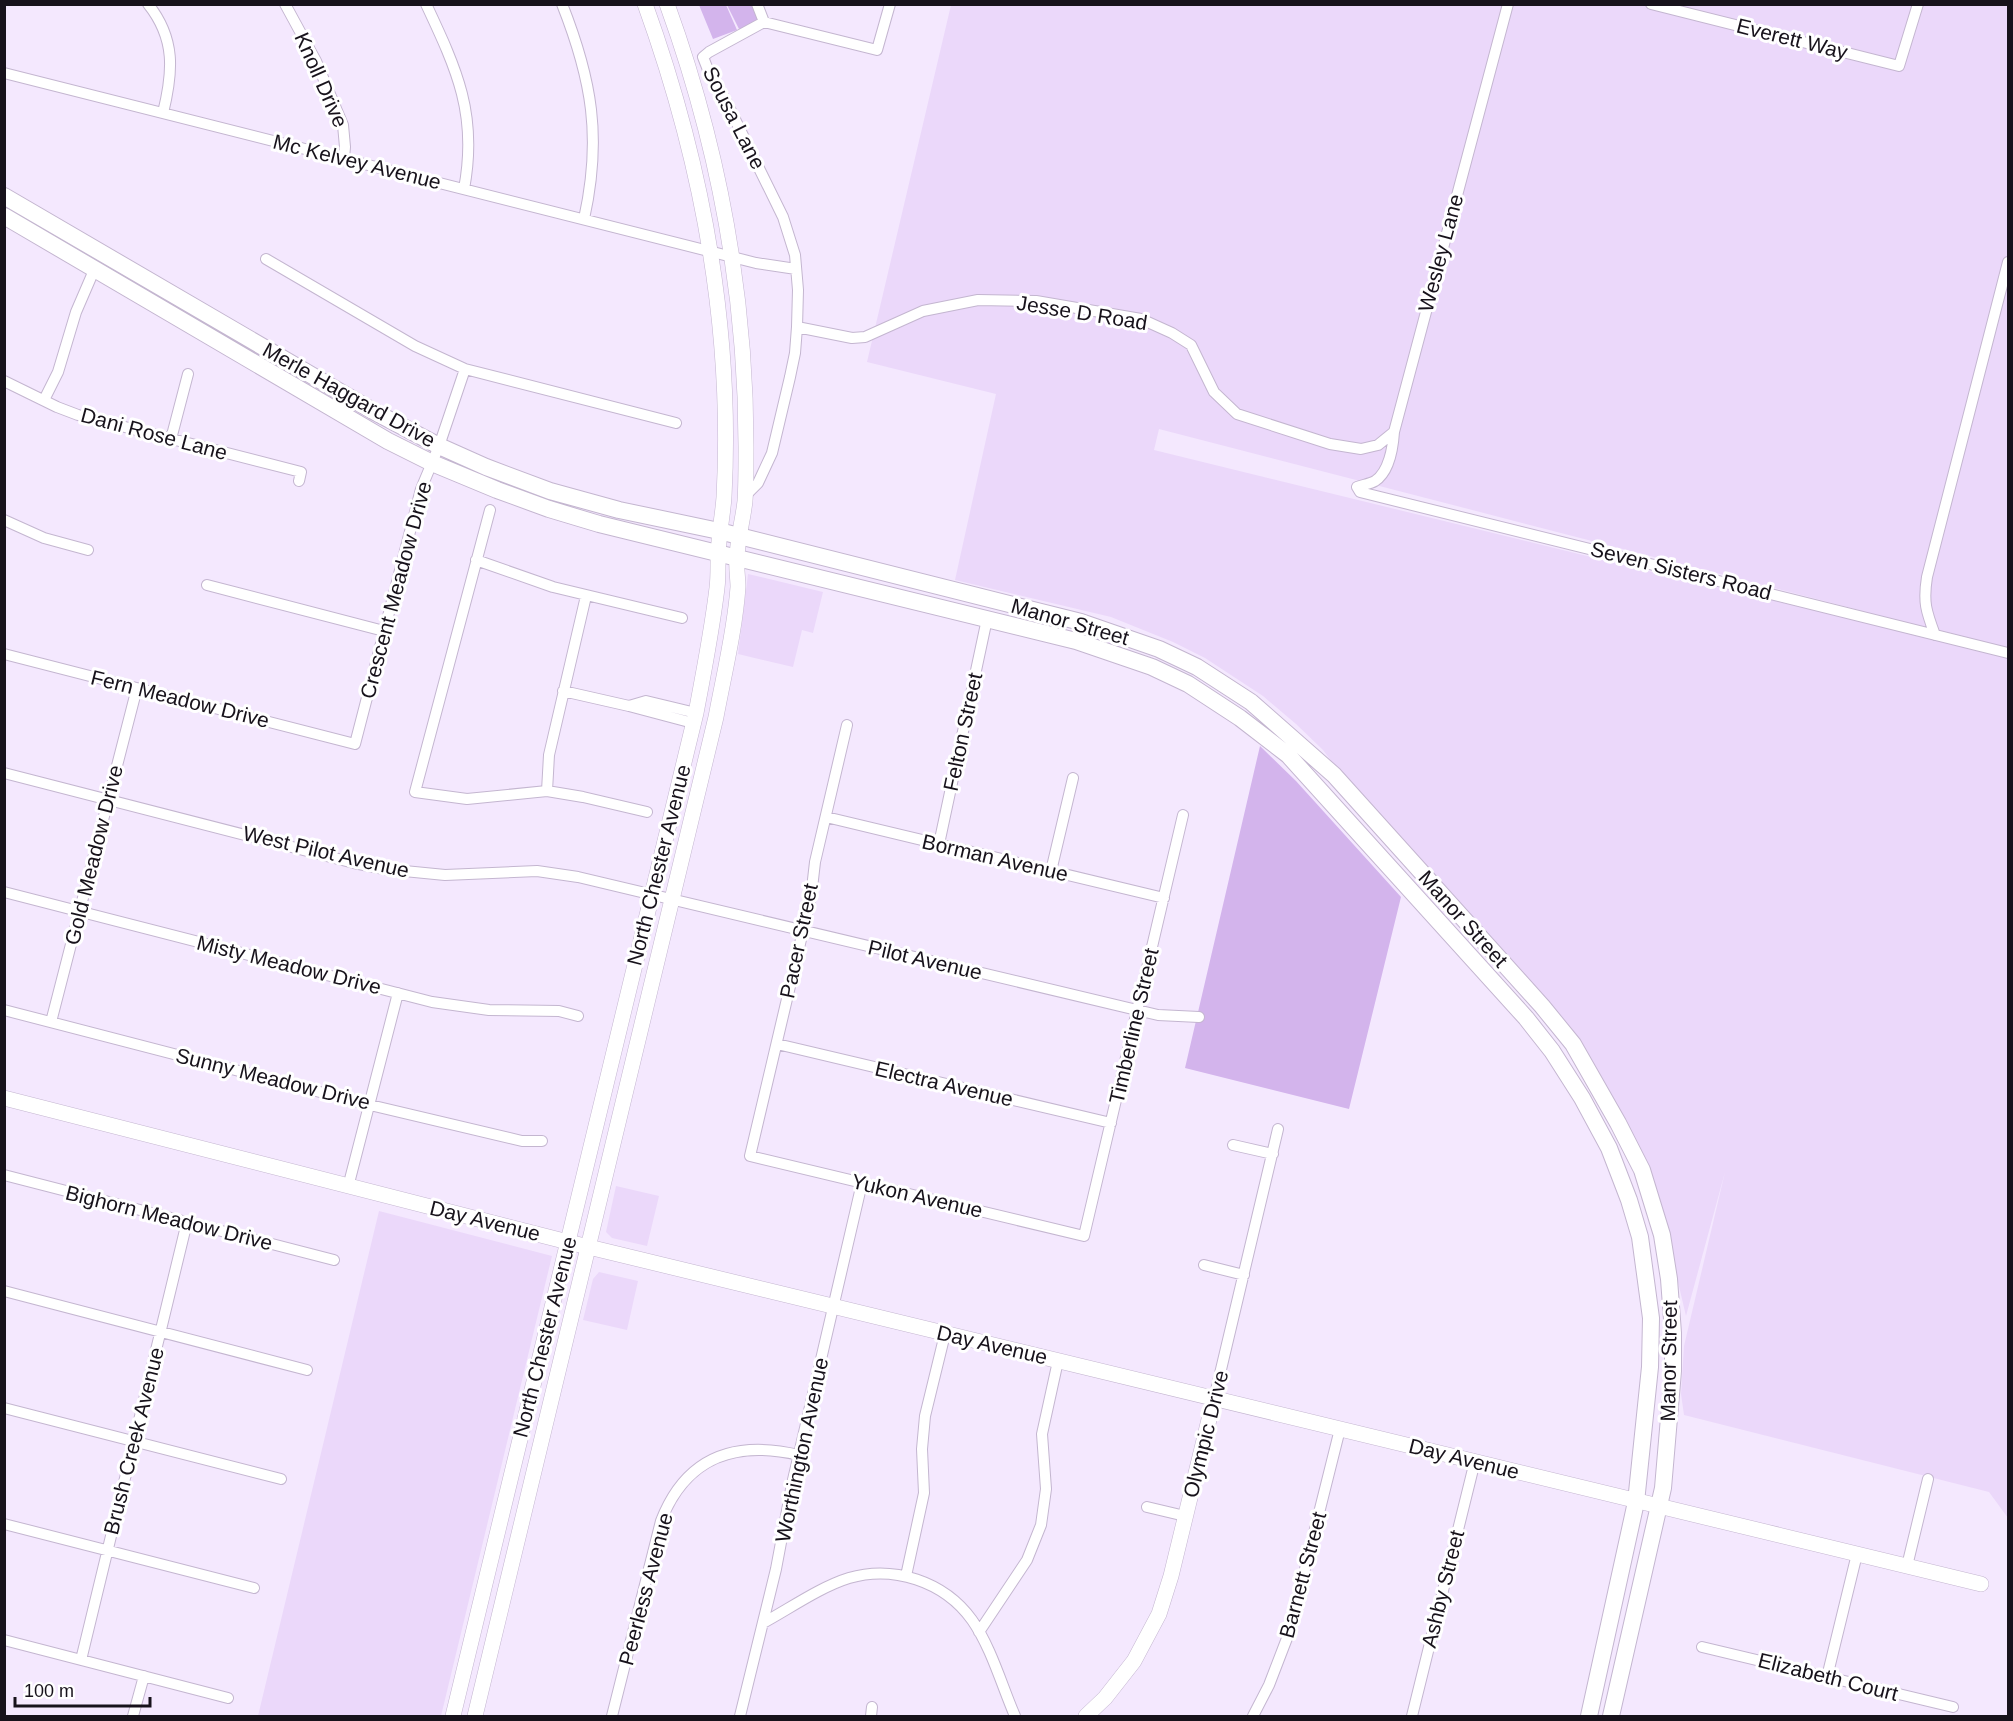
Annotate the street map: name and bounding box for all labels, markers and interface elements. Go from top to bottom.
street label: Everett Way [1734,14,1850,64]
street label: Knoll Drive [290,29,353,131]
street label: Sousa Lane [699,63,770,173]
street label: Mc Kelvey Avenue [271,130,444,194]
street label: Wesley Lane [1414,191,1467,314]
street label: Jesse D Road [1015,291,1149,334]
street label: Merle Haggard Drive [259,338,440,452]
street label: Dani Rose Lane [78,403,230,464]
street label: Crescent Meadow Drive [355,479,436,701]
street label: Seven Sisters Road [1588,537,1774,604]
street label: Manor Street [1009,594,1132,649]
street label: Fern Meadow Drive [88,665,272,732]
street label: Felton Street [939,671,986,793]
street label: North Chester Avenue [622,762,695,968]
street label: Gold Meadow Drive [60,763,127,947]
street label: West Pilot Avenue [241,821,411,882]
street label: Borman Avenue [920,830,1070,885]
street label: Manor Street [1414,866,1513,972]
street label: Pacer Street [775,881,822,1000]
street label: Misty Meadow Drive [195,930,384,999]
street label: Pilot Avenue [866,935,984,984]
street label: Timberline Street [1104,946,1163,1106]
street label: Sunny Meadow Drive [174,1043,373,1114]
street label: Electra Avenue [873,1056,1015,1111]
street label: Yukon Avenue [849,1169,985,1222]
street label: Bighorn Meadow Drive [63,1181,275,1254]
street label: Day Avenue [428,1196,543,1245]
street label: North Chester Avenue [508,1234,581,1440]
street label: Manor Street [1656,1300,1681,1422]
street label: Day Avenue [935,1321,1050,1368]
street label: Brush Creek Avenue [99,1345,168,1537]
street label: Worthington Avenue [771,1355,832,1544]
street label: Olympic Drive [1179,1368,1232,1500]
street label: Day Avenue [1407,1434,1522,1483]
street label: Barnett Street [1275,1509,1330,1640]
street label: Peerless Avenue [614,1510,677,1668]
street label: Ashby Street [1417,1528,1468,1650]
street label: Elizabeth Court [1756,1648,1901,1705]
scale bar [15,1670,150,1708]
text: 100 m [24,1681,74,1701]

